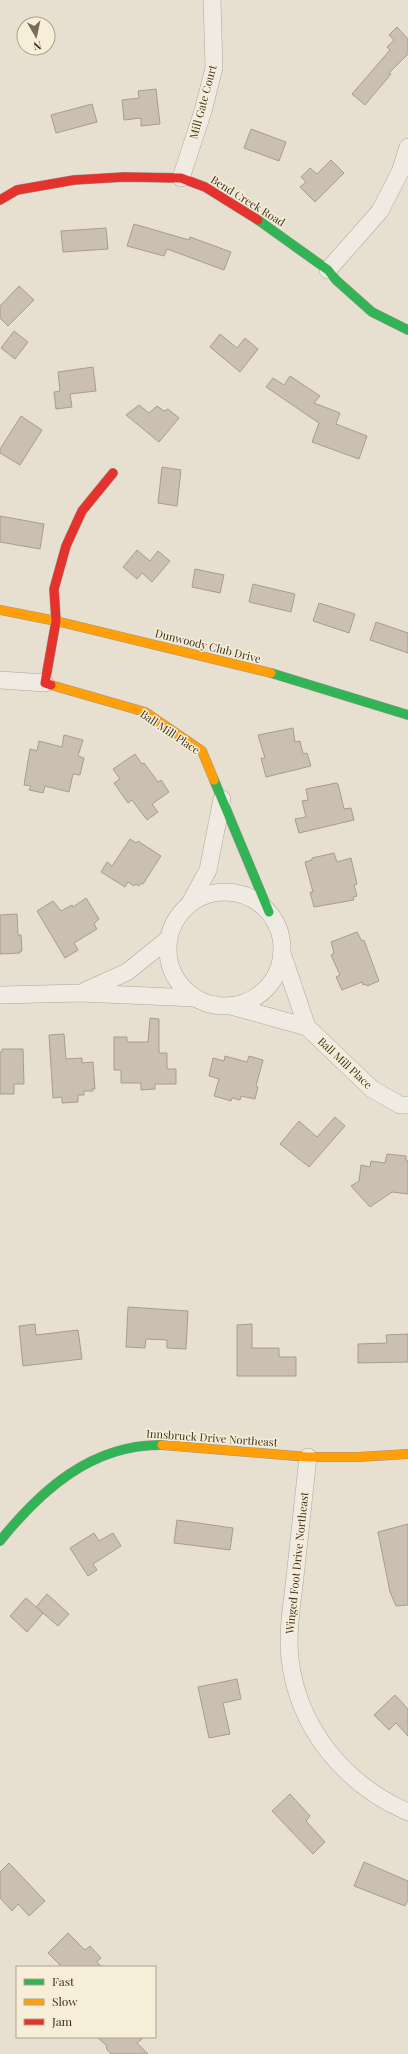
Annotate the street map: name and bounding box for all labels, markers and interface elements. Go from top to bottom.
north arrow [16,16,56,56]
text: N [32,38,43,54]
street label: Mill Gate Court [185,63,220,141]
street label: Bend Creek Road [208,172,289,230]
street label: Dunwoody Club Drive [154,625,263,666]
street label: Ball Mill Place [137,706,203,757]
street label: Ball Mill Place [315,1034,376,1092]
street label: Innsbruck Drive Northeast [146,1425,278,1450]
street label: Winged Foot Drive Northeast [281,1491,311,1636]
legend [16,1966,156,2038]
text: Fast [52,1973,75,1989]
text: Slow [52,1993,78,2009]
text: Jam [51,2013,73,2029]

